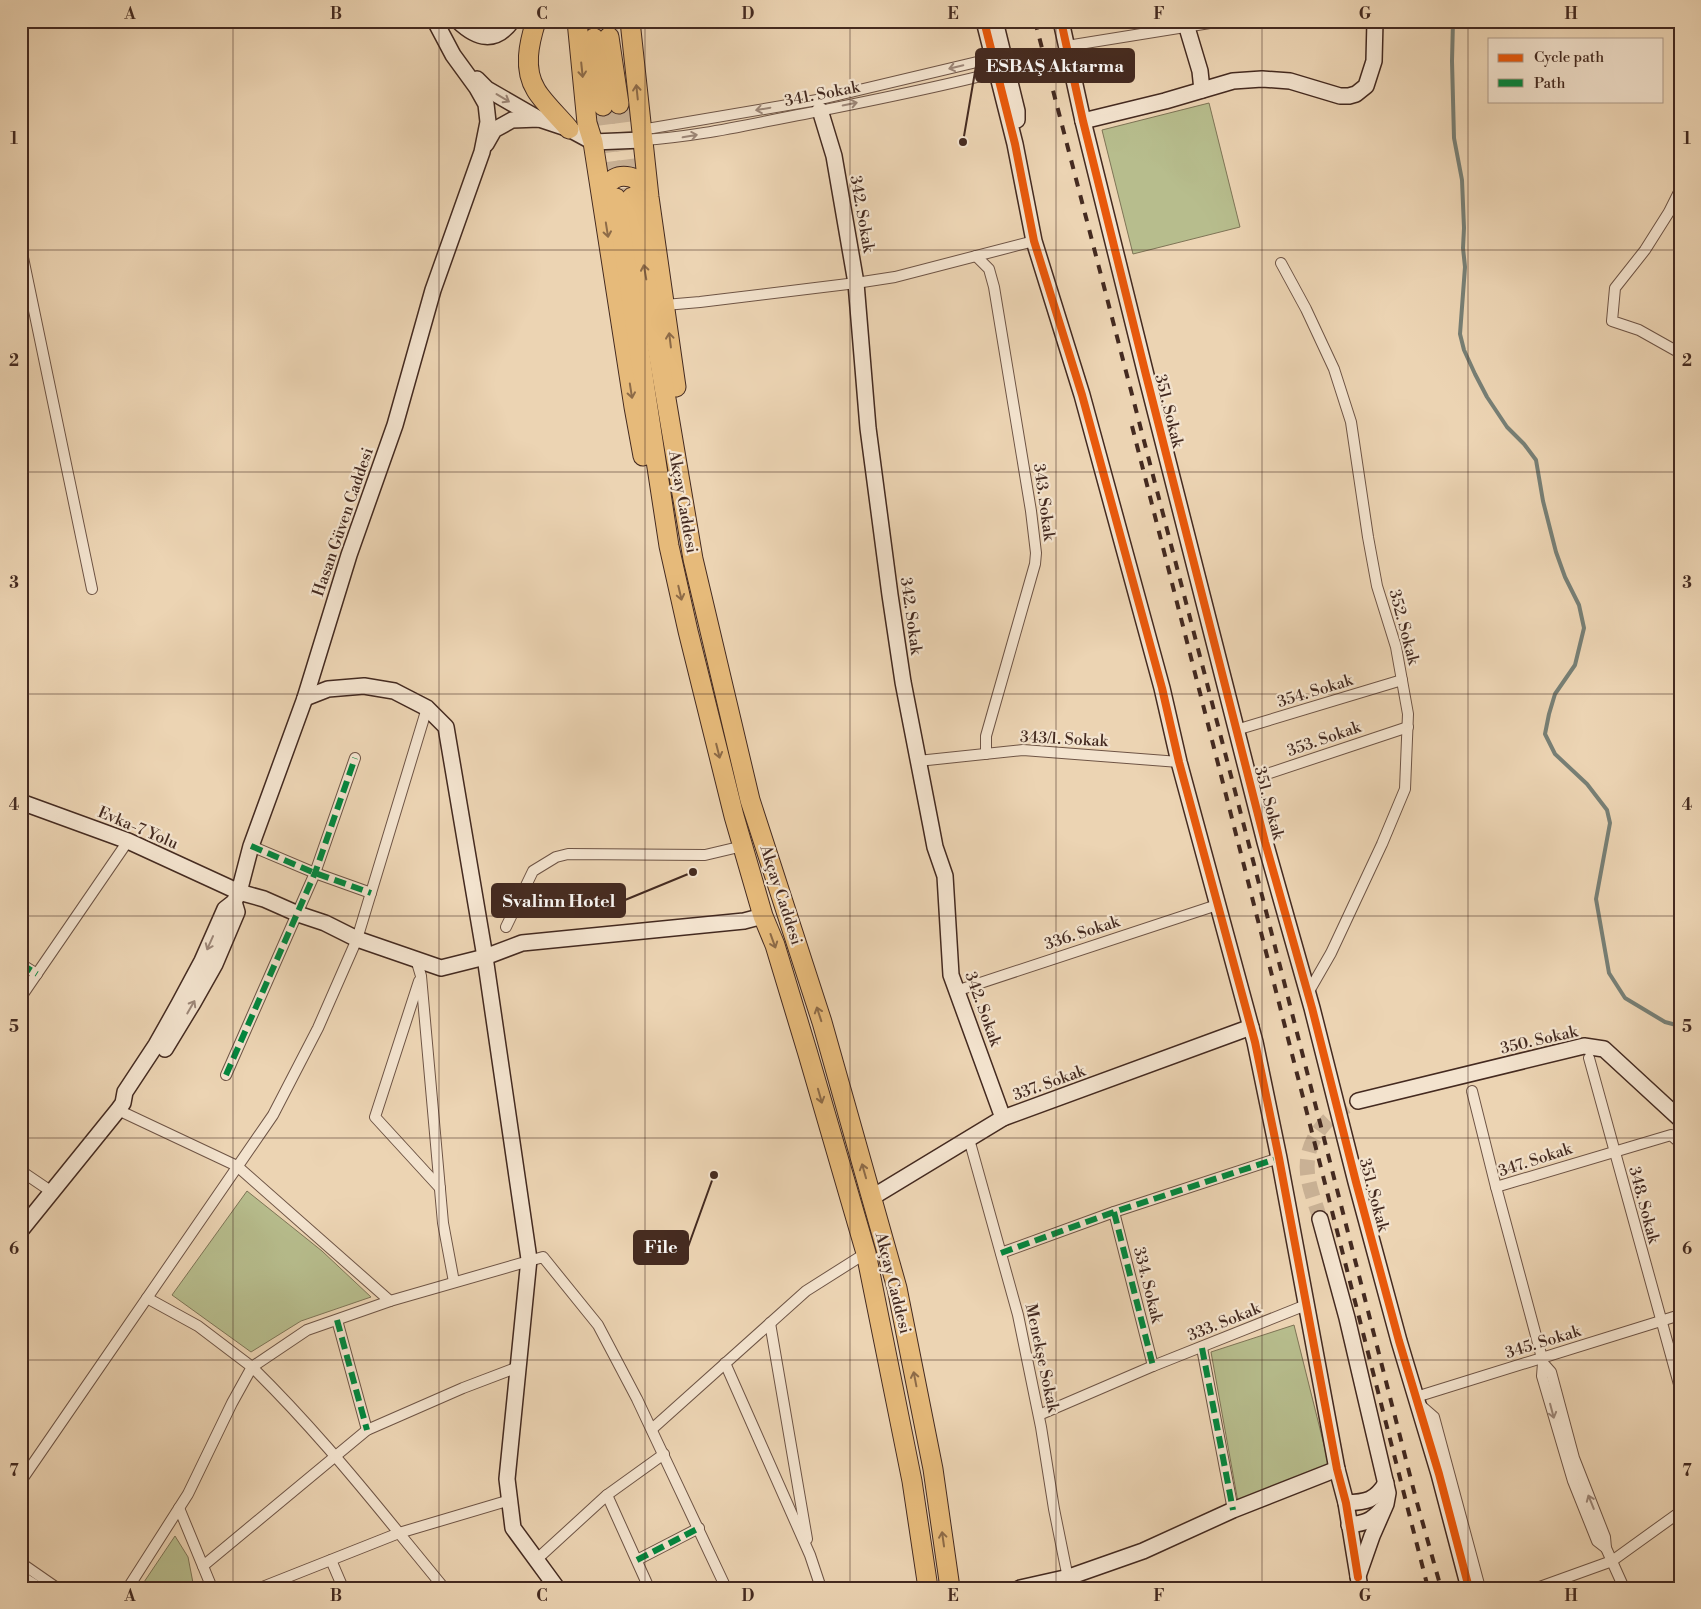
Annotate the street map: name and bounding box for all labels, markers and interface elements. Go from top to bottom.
text: A [123,4,136,24]
text: B [330,4,342,24]
text: C [536,4,548,24]
text: D [742,4,755,24]
text: E [947,4,959,24]
text: F [1153,4,1165,24]
text: G [1359,4,1372,24]
text: H [1564,4,1578,24]
legend [1488,38,1664,102]
text: Cycle path [1534,48,1604,67]
callout: ESBAŞ Aktarma [976,49,1134,82]
text: ESBAŞ Aktarma [986,55,1124,78]
one-way arrow [577,61,586,77]
one-way arrow [949,63,965,72]
text: Path [1534,74,1566,93]
street label: 341. Sokak [783,77,863,111]
one-way arrow [632,84,642,100]
one-way arrow [495,93,510,103]
one-way arrow [841,99,857,108]
one-way arrow [756,105,772,115]
text: 1 [10,129,18,149]
text: 1 [1683,129,1691,149]
one-way arrow [682,130,698,140]
street label: 342. Sokak [845,174,879,256]
one-way arrow [602,222,612,238]
one-way arrow [639,265,649,281]
one-way arrow [665,332,675,348]
text: 2 [9,351,19,371]
text: 2 [1682,351,1692,371]
street label: 351. Sokak [1150,372,1188,452]
one-way arrow [626,382,636,398]
street label: Hasan Güven Caddesi [308,445,378,599]
street label: Akçay Caddesi [664,448,702,555]
street label: 343. Sokak [1029,462,1060,544]
text: 3 [9,573,19,593]
text: 3 [1682,573,1692,593]
street label: 342. Sokak [896,576,927,658]
one-way arrow [676,585,685,601]
street label: 352. Sokak [1384,587,1424,668]
street label: 354. Sokak [1275,670,1357,712]
street label: 353. Sokak [1284,716,1365,761]
street label: 343/1. Sokak [1020,727,1110,751]
one-way arrow [714,743,723,759]
street label: 351. Sokak [1250,764,1289,843]
text: 4 [9,795,20,815]
text: 4 [1682,795,1693,815]
street label: Evka-7 Yolu [95,802,181,854]
street label: Akçay Caddesi [755,842,807,947]
callout: Svalinn Hotel [492,884,625,917]
text: Svalinn Hotel [503,890,616,913]
street label: 336. Sokak [1042,911,1124,955]
one-way arrow [769,933,778,948]
one-way arrow [205,935,215,950]
street label: 342. Sokak [960,969,1006,1051]
one-way arrow [186,1000,196,1015]
one-way arrow [814,1007,824,1023]
text: 5 [9,1017,19,1037]
text: 5 [1682,1017,1692,1037]
street label: 350. Sokak [1498,1021,1581,1059]
street label: 337. Sokak [1010,1060,1089,1105]
one-way arrow [816,1088,826,1104]
street label: 347. Sokak [1496,1138,1576,1181]
street label: 351. Sokak [1355,1156,1394,1235]
one-way arrow [858,1163,868,1179]
street label: 348. Sokak [1624,1164,1664,1247]
street label: Akçay Caddesi [870,1229,915,1336]
callout: File [634,1231,688,1264]
text: File [644,1236,678,1259]
text: 6 [9,1239,19,1259]
text: 6 [1682,1239,1692,1259]
street label: 334. Sokak [1129,1245,1168,1327]
street label: 333. Sokak [1185,1298,1265,1346]
street label: Menekşe Sokak [1021,1302,1064,1416]
street label: 345. Sokak [1503,1321,1585,1363]
one-way arrow [910,1372,919,1388]
one-way arrow [1548,1402,1557,1418]
text: 7 [9,1461,19,1481]
text: 7 [1682,1461,1692,1481]
one-way arrow [1586,1495,1595,1510]
one-way arrow [937,1532,947,1548]
text: A [123,1586,136,1606]
text: B [330,1586,342,1606]
text: C [536,1586,548,1606]
text: D [742,1586,755,1606]
text: E [947,1586,959,1606]
text: F [1153,1586,1165,1606]
text: G [1359,1586,1372,1606]
text: H [1564,1586,1578,1606]

